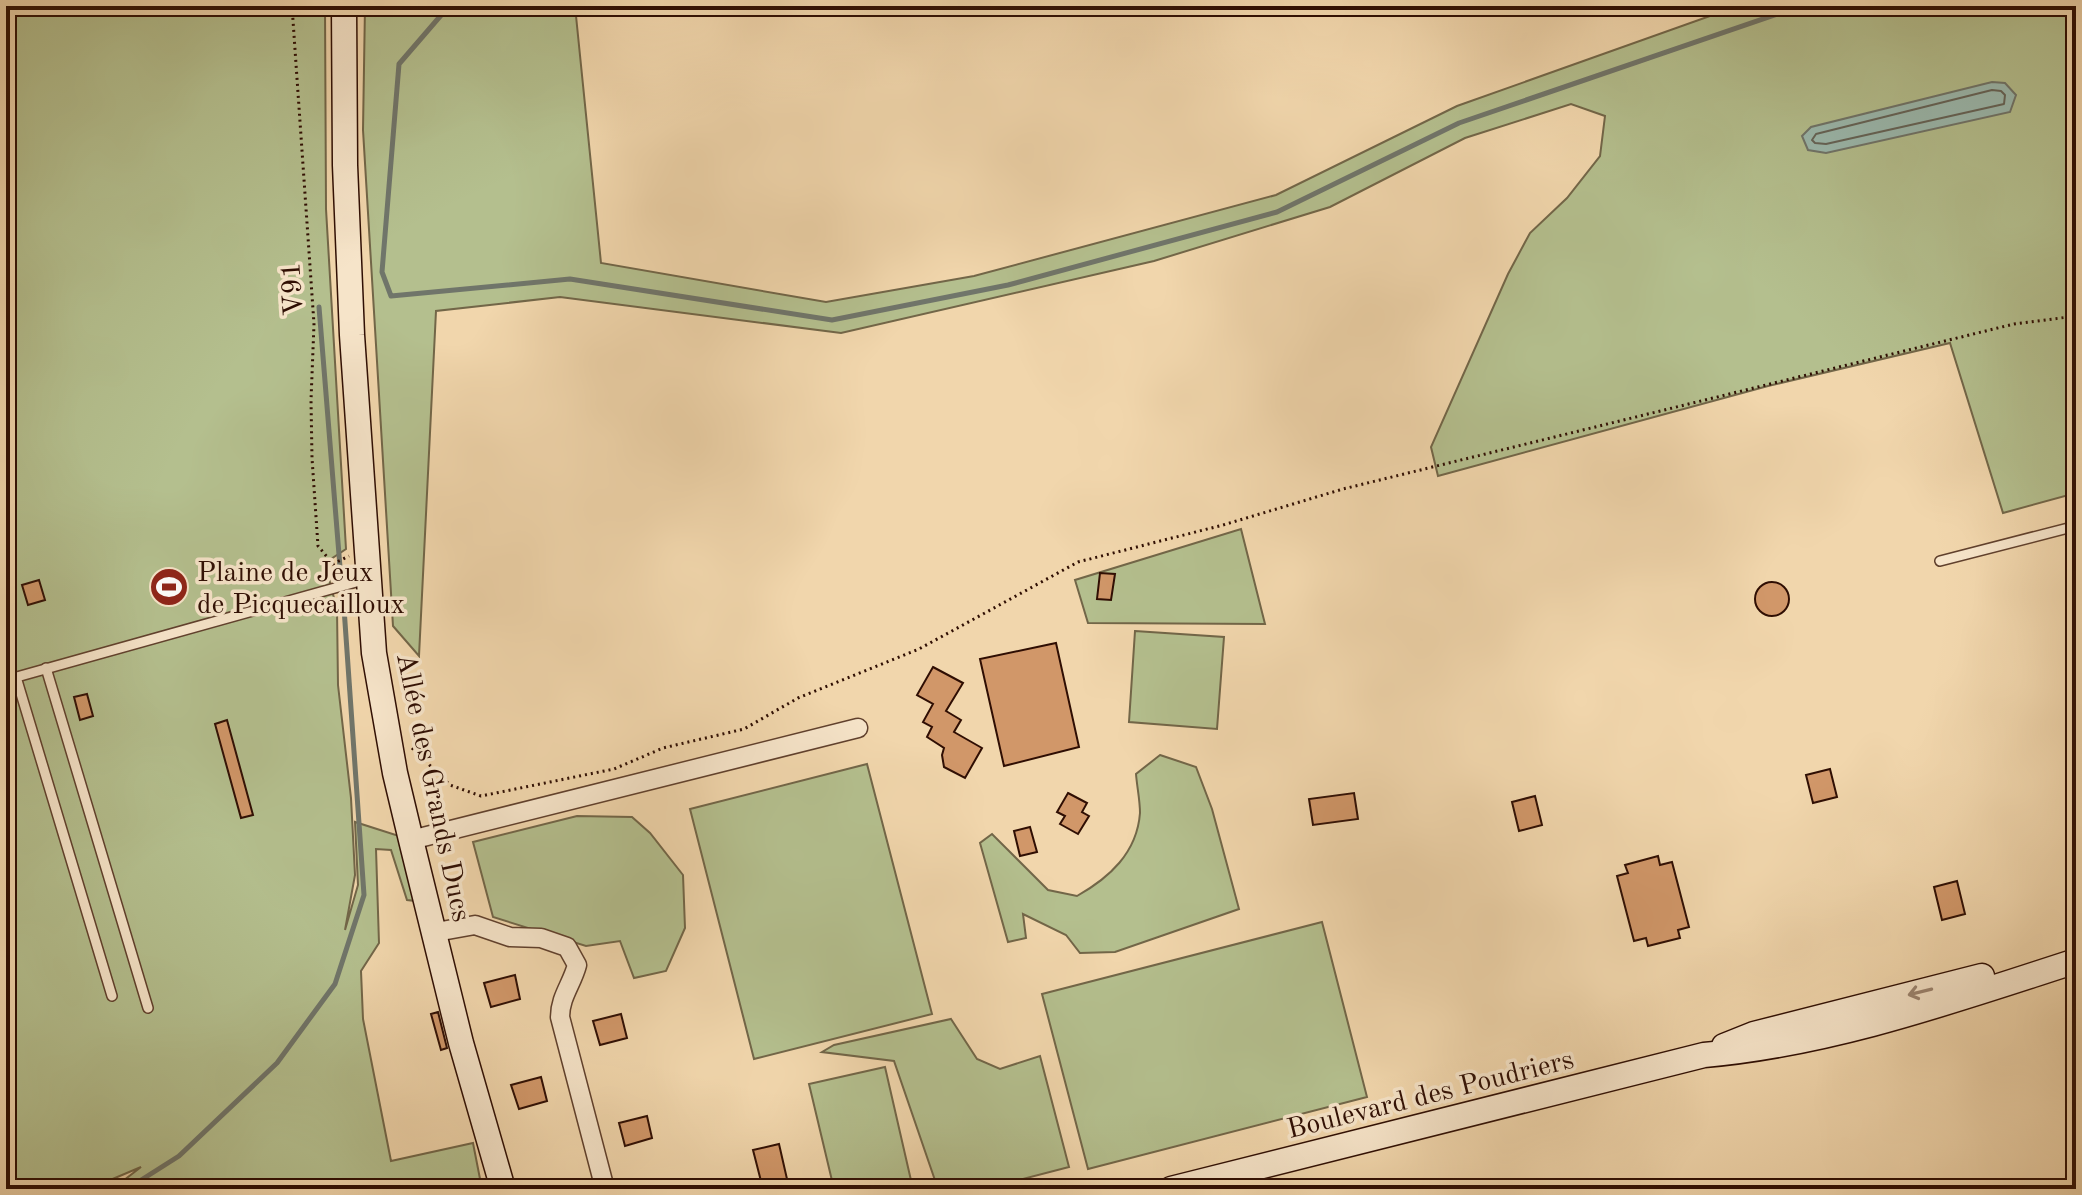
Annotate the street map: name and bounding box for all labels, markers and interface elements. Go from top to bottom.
street label: V91 [278,261,310,317]
place label: Plaine de Jeux de Picquecailloux [197,560,405,620]
sports icon: Plaine de Jeux de Picquecailloux [148,566,190,608]
street label: Allée des Grands Ducs [390,651,474,925]
one-way arrow [1907,985,1933,1000]
street label: Boulevard des Poudriers [1285,1047,1577,1145]

